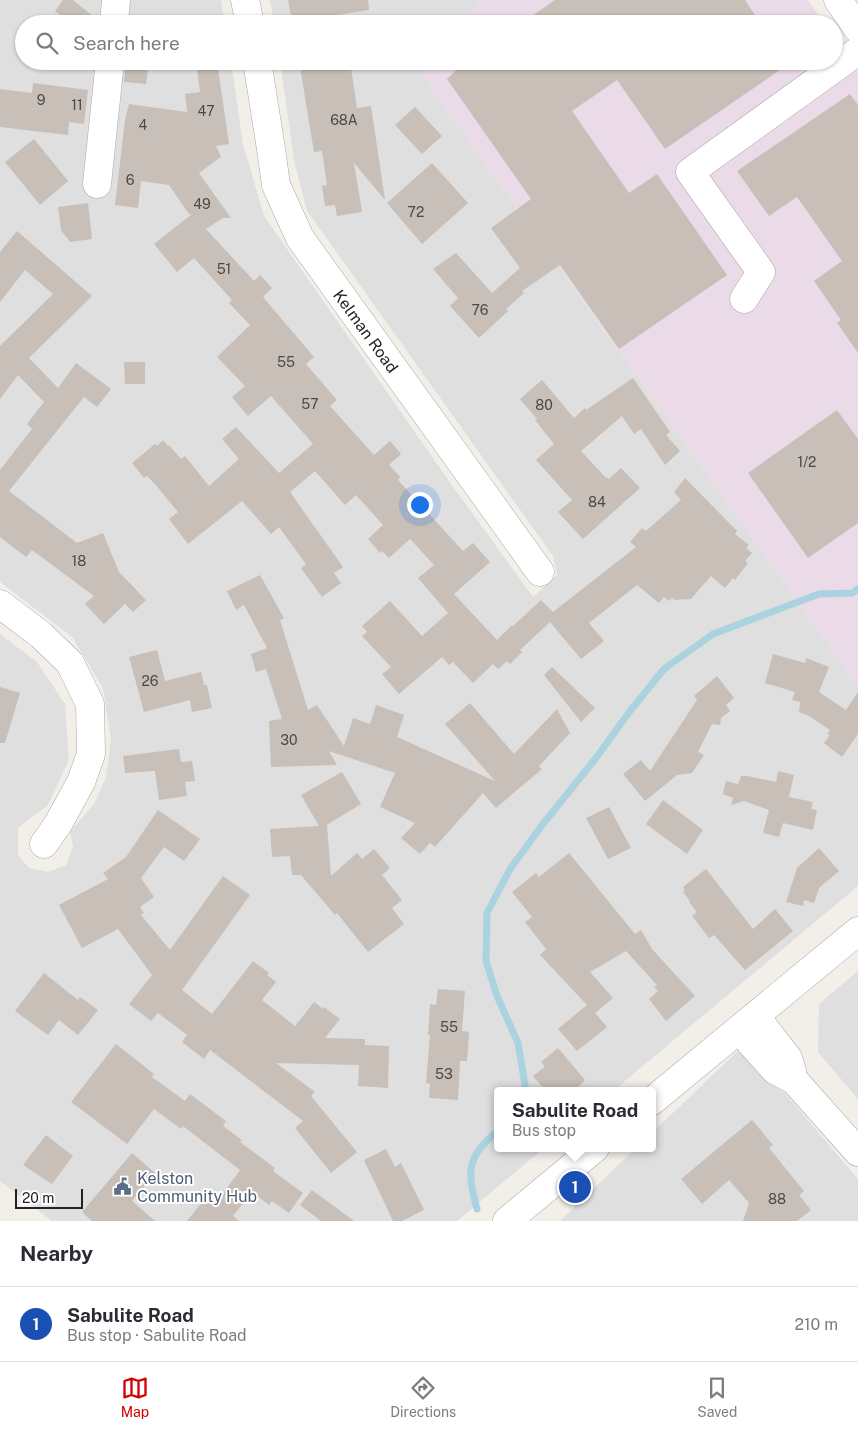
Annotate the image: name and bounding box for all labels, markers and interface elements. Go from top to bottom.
search box [15,15,843,70]
icon: search [33,29,61,57]
text: Search here [73,32,180,54]
house number: 9 [37,92,46,108]
house number: 11 [71,97,83,113]
house number: 47 [197,103,215,119]
house number: 68A [330,112,358,128]
house number: 4 [139,117,148,133]
house number: 6 [126,172,135,188]
house number: 49 [193,196,211,212]
house number: 72 [408,204,424,220]
house number: 51 [217,261,231,277]
street label: Kelman Road [329,286,402,377]
house number: 76 [472,302,489,318]
house number: 55 [277,354,295,370]
house number: 57 [301,396,319,412]
house number: 80 [535,397,553,413]
house number: 1/2 [798,454,816,470]
your location [407,492,433,518]
house number: 84 [588,494,606,510]
house number: 18 [72,553,86,569]
house number: 26 [141,673,159,689]
house number: 30 [280,732,298,748]
house number: 55 [440,1019,458,1035]
house number: 53 [435,1066,453,1082]
popup [494,1087,656,1152]
text: Sabulite Road [512,1099,638,1121]
text: Bus stop [512,1121,576,1140]
pin: 1 [559,1168,591,1206]
place label: Kelston Community Hub [137,1169,257,1206]
public building icon: Kelston Community Hub [113,1177,133,1197]
scale bar [15,1186,82,1209]
text: 20 m [22,1190,54,1206]
house number: 88 [768,1191,786,1207]
text: Nearby [20,1241,93,1266]
text: Sabulite Road [67,1304,194,1326]
text: 1 [33,1315,39,1334]
text: 210 m [794,1315,838,1334]
text: Bus stop · Sabulite Road [67,1326,247,1345]
tab: Map [121,1374,149,1420]
tab: Directions [390,1374,456,1420]
tab: Saved [697,1374,737,1420]

